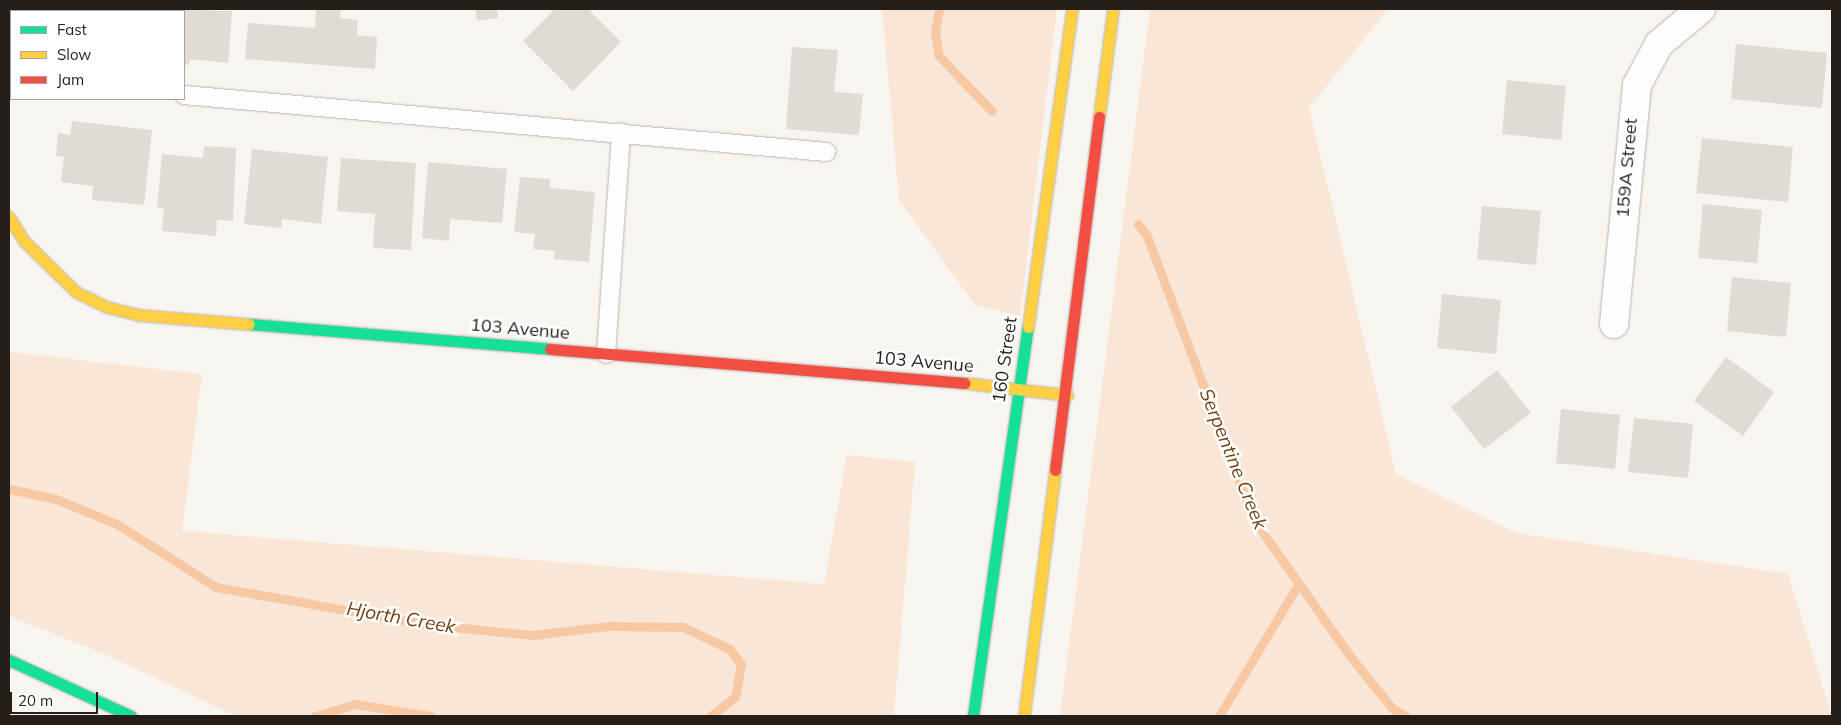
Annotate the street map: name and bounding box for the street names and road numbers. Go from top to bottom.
street label: 159A Street [1612,117,1642,219]
street label: 103 Avenue [469,314,571,344]
street label: 160 Street [988,315,1022,405]
street label: 103 Avenue [873,347,975,377]

